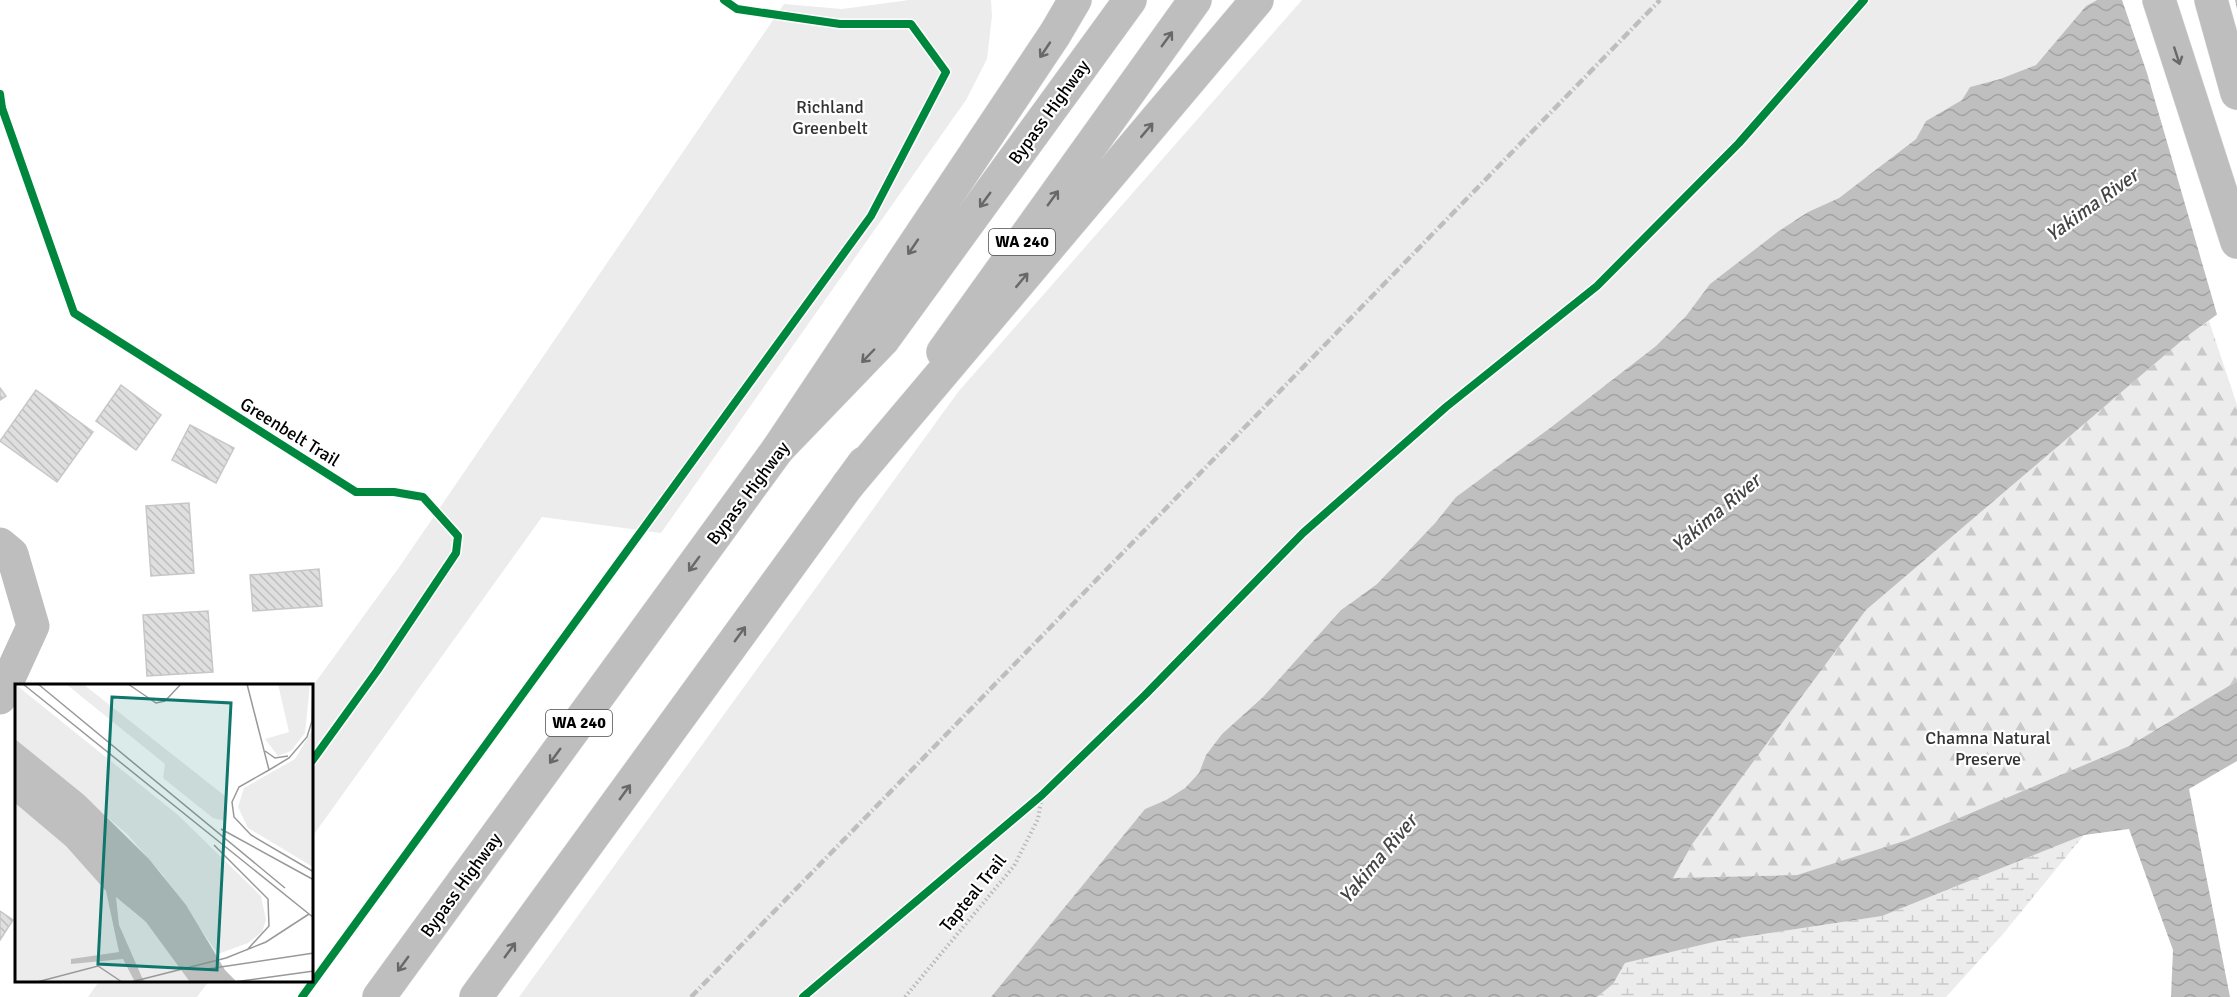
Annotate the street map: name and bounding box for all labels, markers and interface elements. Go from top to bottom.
one-way arrow [1161,32,1173,48]
one-way arrow [1039,41,1051,58]
one-way arrow [2173,46,2184,65]
street label: Bypass Highway [1004,55,1095,168]
park label: Richland Greenbelt [792,96,868,139]
one-way arrow [1141,122,1154,138]
water label: Yakima River [2041,161,2145,247]
one-way arrow [1047,190,1059,206]
one-way arrow [978,192,991,208]
road number: WA 240 [989,229,1055,255]
one-way arrow [907,238,919,255]
one-way arrow [1015,273,1029,288]
one-way arrow [861,348,875,363]
street label: Greenbelt Trail [236,393,344,471]
street label: Bypass Highway [702,437,794,549]
water label: Yakima River [1666,467,1768,557]
one-way arrow [688,556,700,572]
one-way arrow [733,627,746,643]
inset map [15,684,314,982]
road number: WA 240 [546,710,612,736]
park label: Chamna Natural Preserve [1925,727,2051,770]
one-way arrow [549,747,561,763]
one-way arrow [619,784,631,800]
water label: Yakima River [1334,807,1424,909]
street label: Bypass Highway [416,828,507,941]
street label: Tapteal Trail [935,850,1011,936]
one-way arrow [504,942,516,958]
one-way arrow [397,956,409,972]

